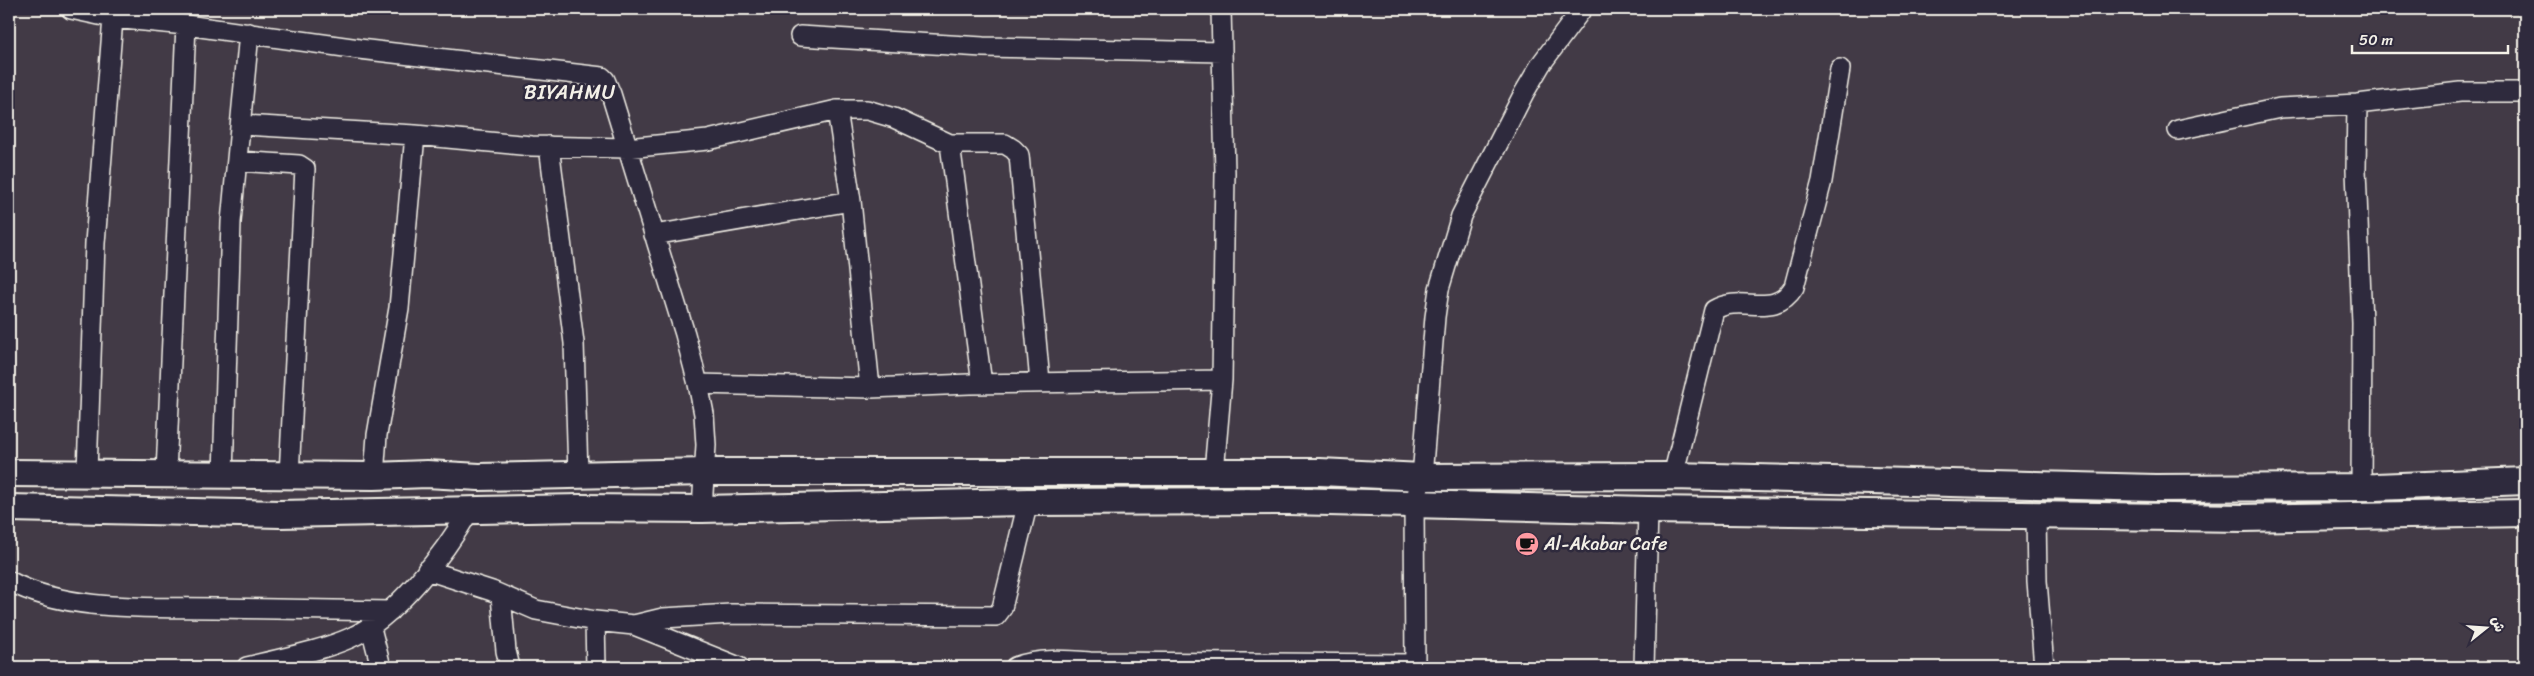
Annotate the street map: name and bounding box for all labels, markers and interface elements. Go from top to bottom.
scale bar [2352,22,2508,54]
text: 50 m [2359,27,2394,53]
district label: BIYAHMU [524,75,616,110]
place label: Al-Akabar Cafe [1543,528,1668,560]
cafe icon: Al-Akabar Cafe [1514,531,1540,557]
north arrow [2462,604,2512,654]
text: ش [2484,613,2512,635]

